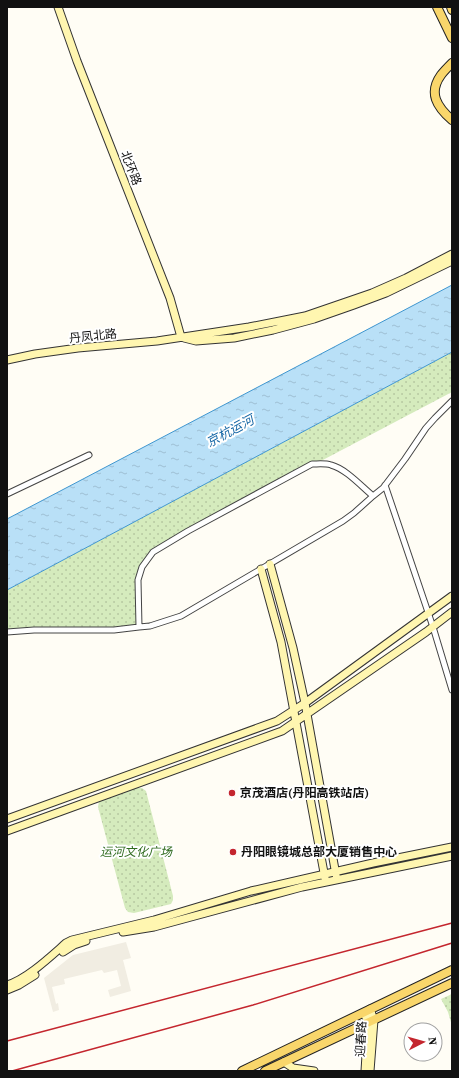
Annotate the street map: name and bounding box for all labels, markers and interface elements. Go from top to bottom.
street label: 北环路 [117,148,145,188]
street label: 丹凤北路 [68,326,118,346]
water label: 京杭运河 [203,410,260,451]
place label: 京茂酒店(丹阳高铁站店) [240,785,369,801]
marker: 京茂酒店(丹阳高铁站店) [227,788,237,798]
park label: 运河文化广场 [100,844,173,860]
place label: 丹阳眼镜城总部大厦销售中心 [241,844,397,860]
marker: 丹阳眼镜城总部大厦销售中心 [228,847,238,857]
street label: 迎春路 [352,1021,370,1057]
north arrow [403,1022,443,1062]
text: N [425,1036,440,1046]

